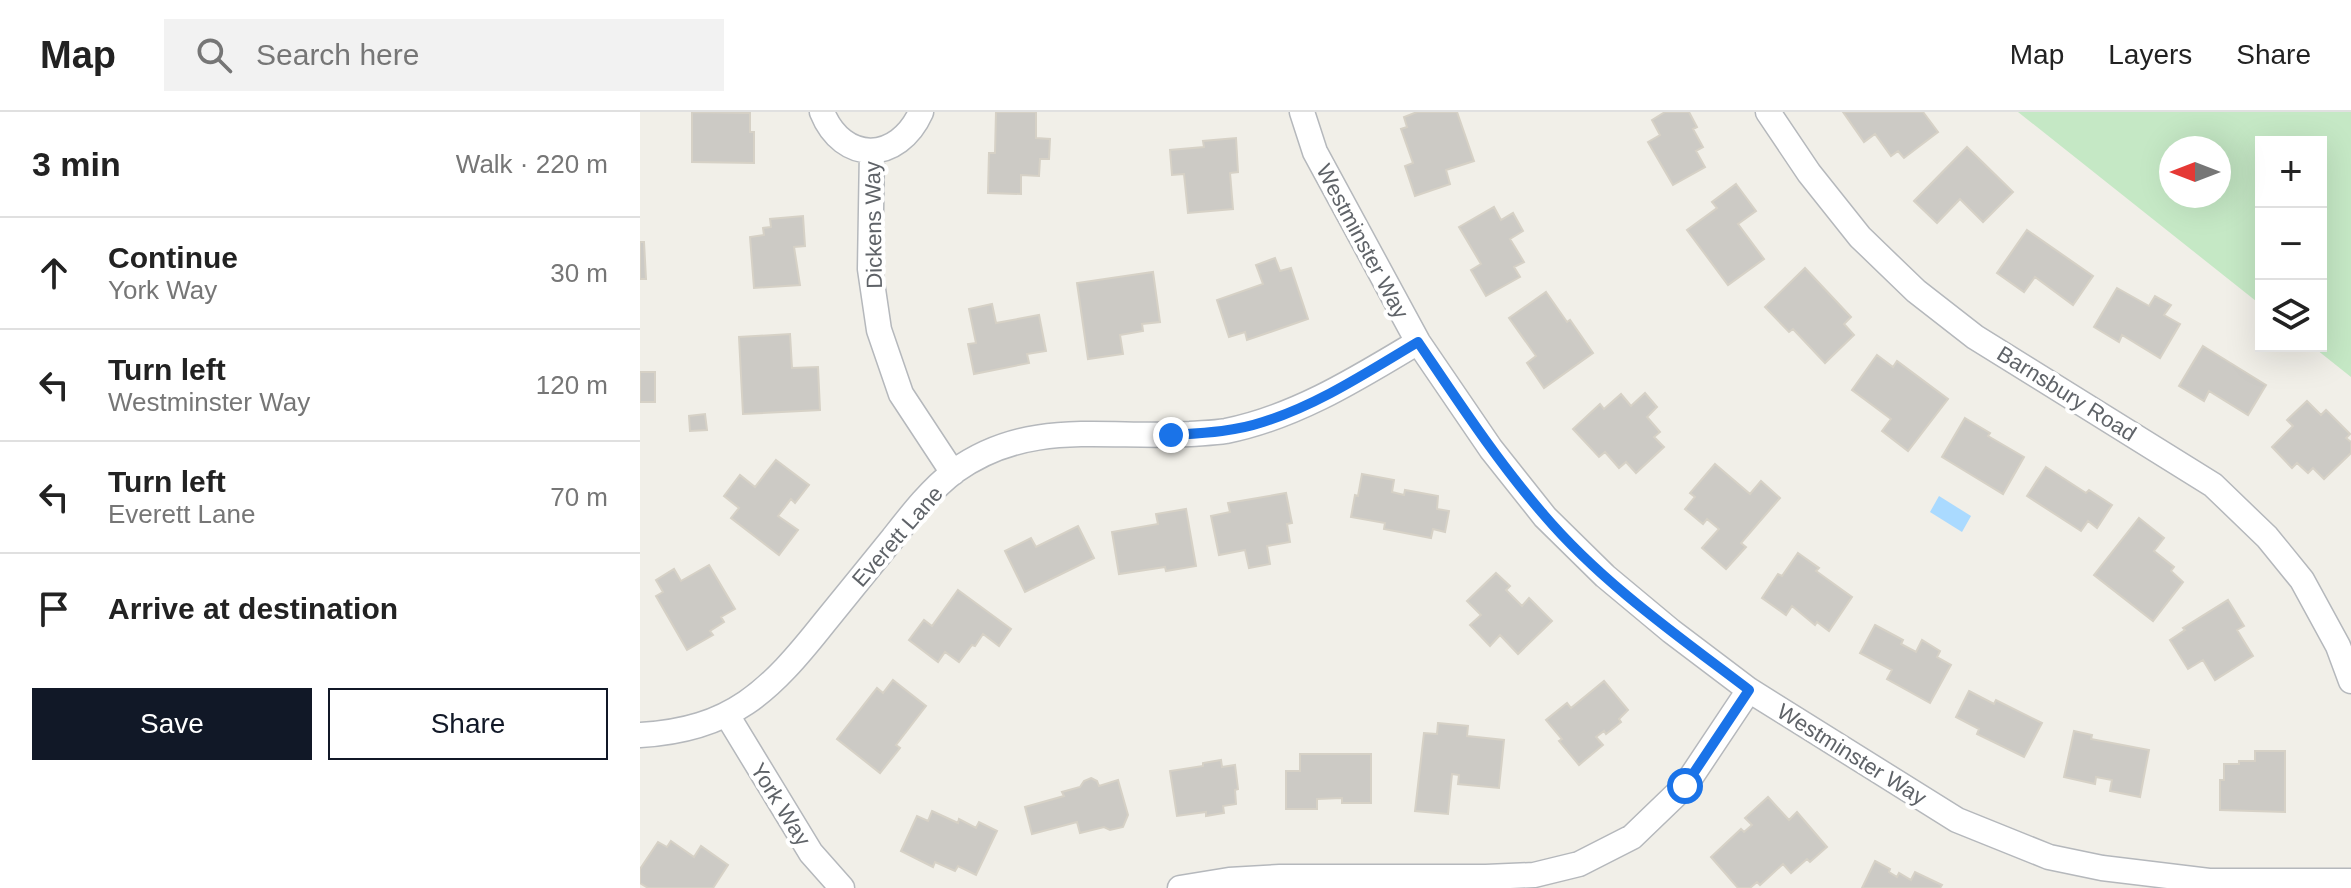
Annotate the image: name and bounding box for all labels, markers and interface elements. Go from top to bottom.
search box [164,19,724,91]
icon: search [192,33,236,77]
text: Map [40,34,116,76]
text: Search here [256,38,419,71]
text: Map [2010,39,2064,70]
text: Layers [2108,39,2192,70]
text: Share [2236,39,2311,70]
north arrow [2159,136,2231,208]
map controls [2255,136,2327,352]
button: + [2255,136,2327,208]
text: 3 min [32,145,121,183]
text: Walk · 220 m [456,149,608,179]
street label: Westminster Way [1311,160,1414,323]
street label: Dickens Way [860,161,887,289]
button: − [2255,208,2327,280]
text: Continue [108,241,238,274]
icon: ahead [32,251,76,295]
text: 30 m [550,258,608,288]
text: York Way [108,275,217,305]
button: layers [2255,280,2327,352]
street label: Barnsbury Road [1993,341,2141,446]
text: Turn left [108,353,226,386]
icon: left [32,363,76,407]
text: 120 m [536,370,608,400]
text: Westminster Way [108,387,310,417]
route end [1153,417,1189,453]
text: Turn left [108,465,226,498]
icon: left [32,475,76,519]
street label: Everett Lane [847,481,948,592]
text: 70 m [550,482,608,512]
text: Everett Lane [108,499,255,529]
icon: arrive [32,587,76,631]
text: Arrive at destination [108,592,398,625]
button: Save [32,688,312,760]
button: Share [328,688,608,760]
street label: Westminster Way [1773,698,1931,810]
street label: York Way [745,758,816,850]
route start [1667,768,1703,804]

